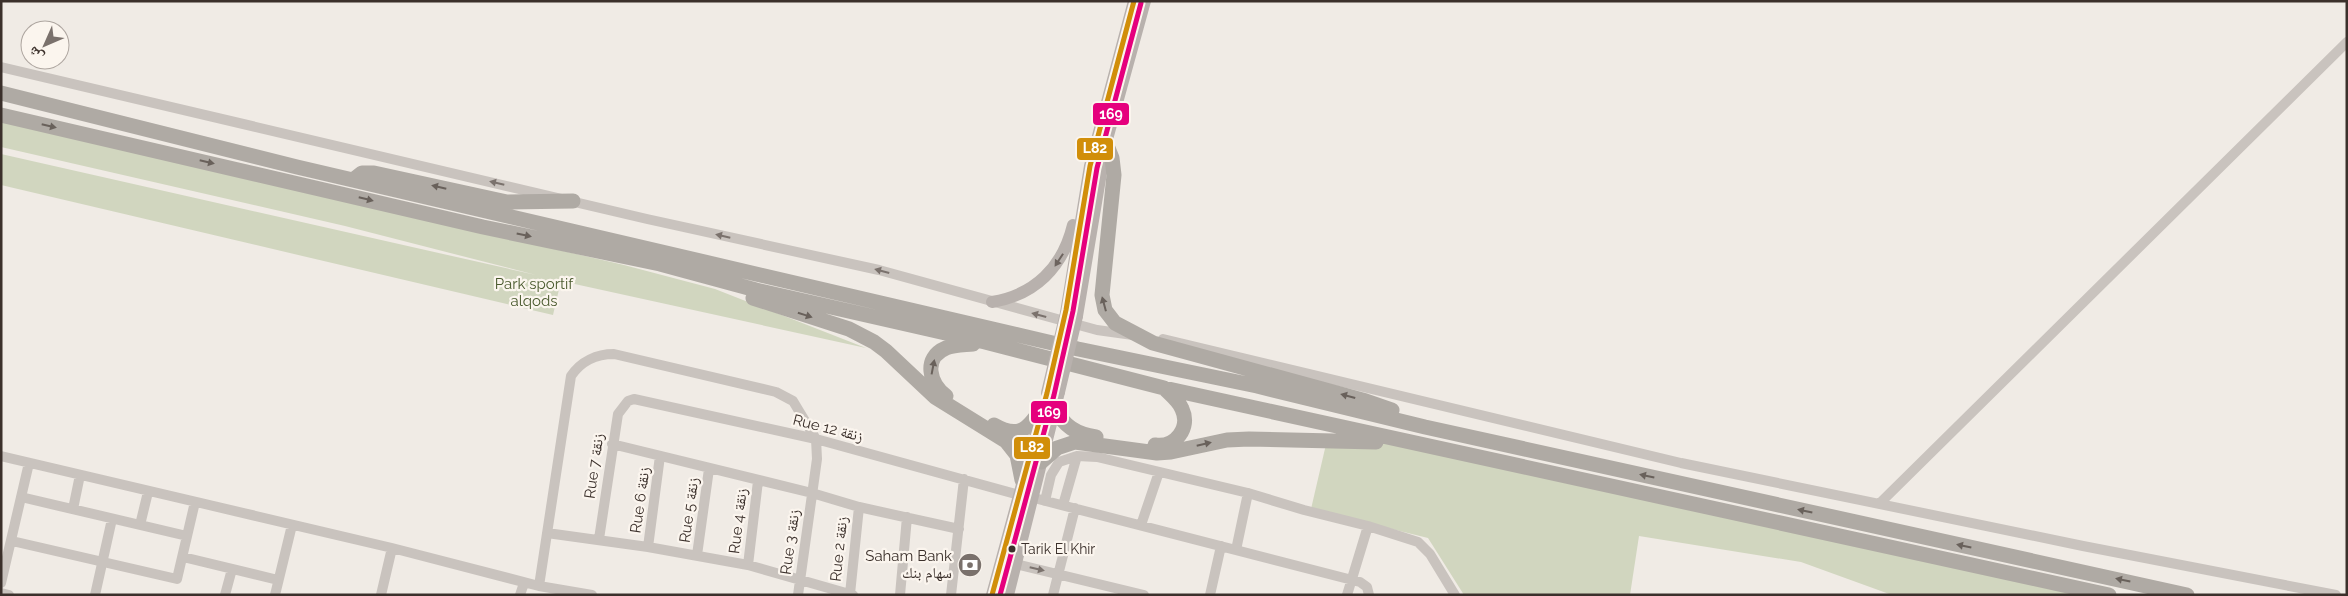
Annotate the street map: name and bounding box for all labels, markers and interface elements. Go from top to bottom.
north arrow [20,20,70,70]
text: ش [25,42,47,65]
line badge: 169 [1092,102,1130,126]
text: 169 [1099,106,1123,122]
one-way arrow [41,122,56,130]
line badge: L82 [1076,137,1114,161]
text: L82 [1083,140,1107,156]
one-way arrow [200,158,215,166]
one-way arrow [490,179,505,187]
one-way arrow [431,183,446,191]
one-way arrow [358,195,373,203]
one-way arrow [516,232,532,240]
one-way arrow [716,232,731,240]
one-way arrow [1054,254,1063,267]
one-way arrow [875,266,890,274]
park label: Park sportif alqods [495,275,574,310]
one-way arrow [1100,296,1108,311]
one-way arrow [798,311,813,319]
one-way arrow [1031,311,1046,319]
one-way arrow [929,360,937,375]
one-way arrow [1340,392,1355,400]
line badge: 169 [1030,400,1068,424]
text: 169 [1037,404,1061,420]
street label: Rue 12 زنقة [791,411,865,445]
street label: Rue 7 زنقة [581,432,608,500]
line badge: L82 [1013,436,1051,460]
text: L82 [1020,439,1044,455]
one-way arrow [1196,440,1211,448]
street label: Rue 6 زنقة [626,466,654,534]
one-way arrow [1638,471,1654,479]
street label: Rue 5 زنقة [676,476,703,544]
street label: Rue 4 زنقة [725,487,751,555]
one-way arrow [1797,506,1813,514]
street label: Rue 3 زنقة [777,508,804,576]
street label: Rue 2 زنقة [827,515,851,582]
place label: Tarik El Khir [1021,541,1095,557]
one-way arrow [1956,541,1972,549]
marker: Tarik El Khir [1007,544,1017,554]
place label: Saham Bank سهام بنك [865,547,952,583]
bank icon: Saham Bank سهام بنك [957,552,983,578]
one-way arrow [1029,565,1044,573]
one-way arrow [2114,576,2130,584]

